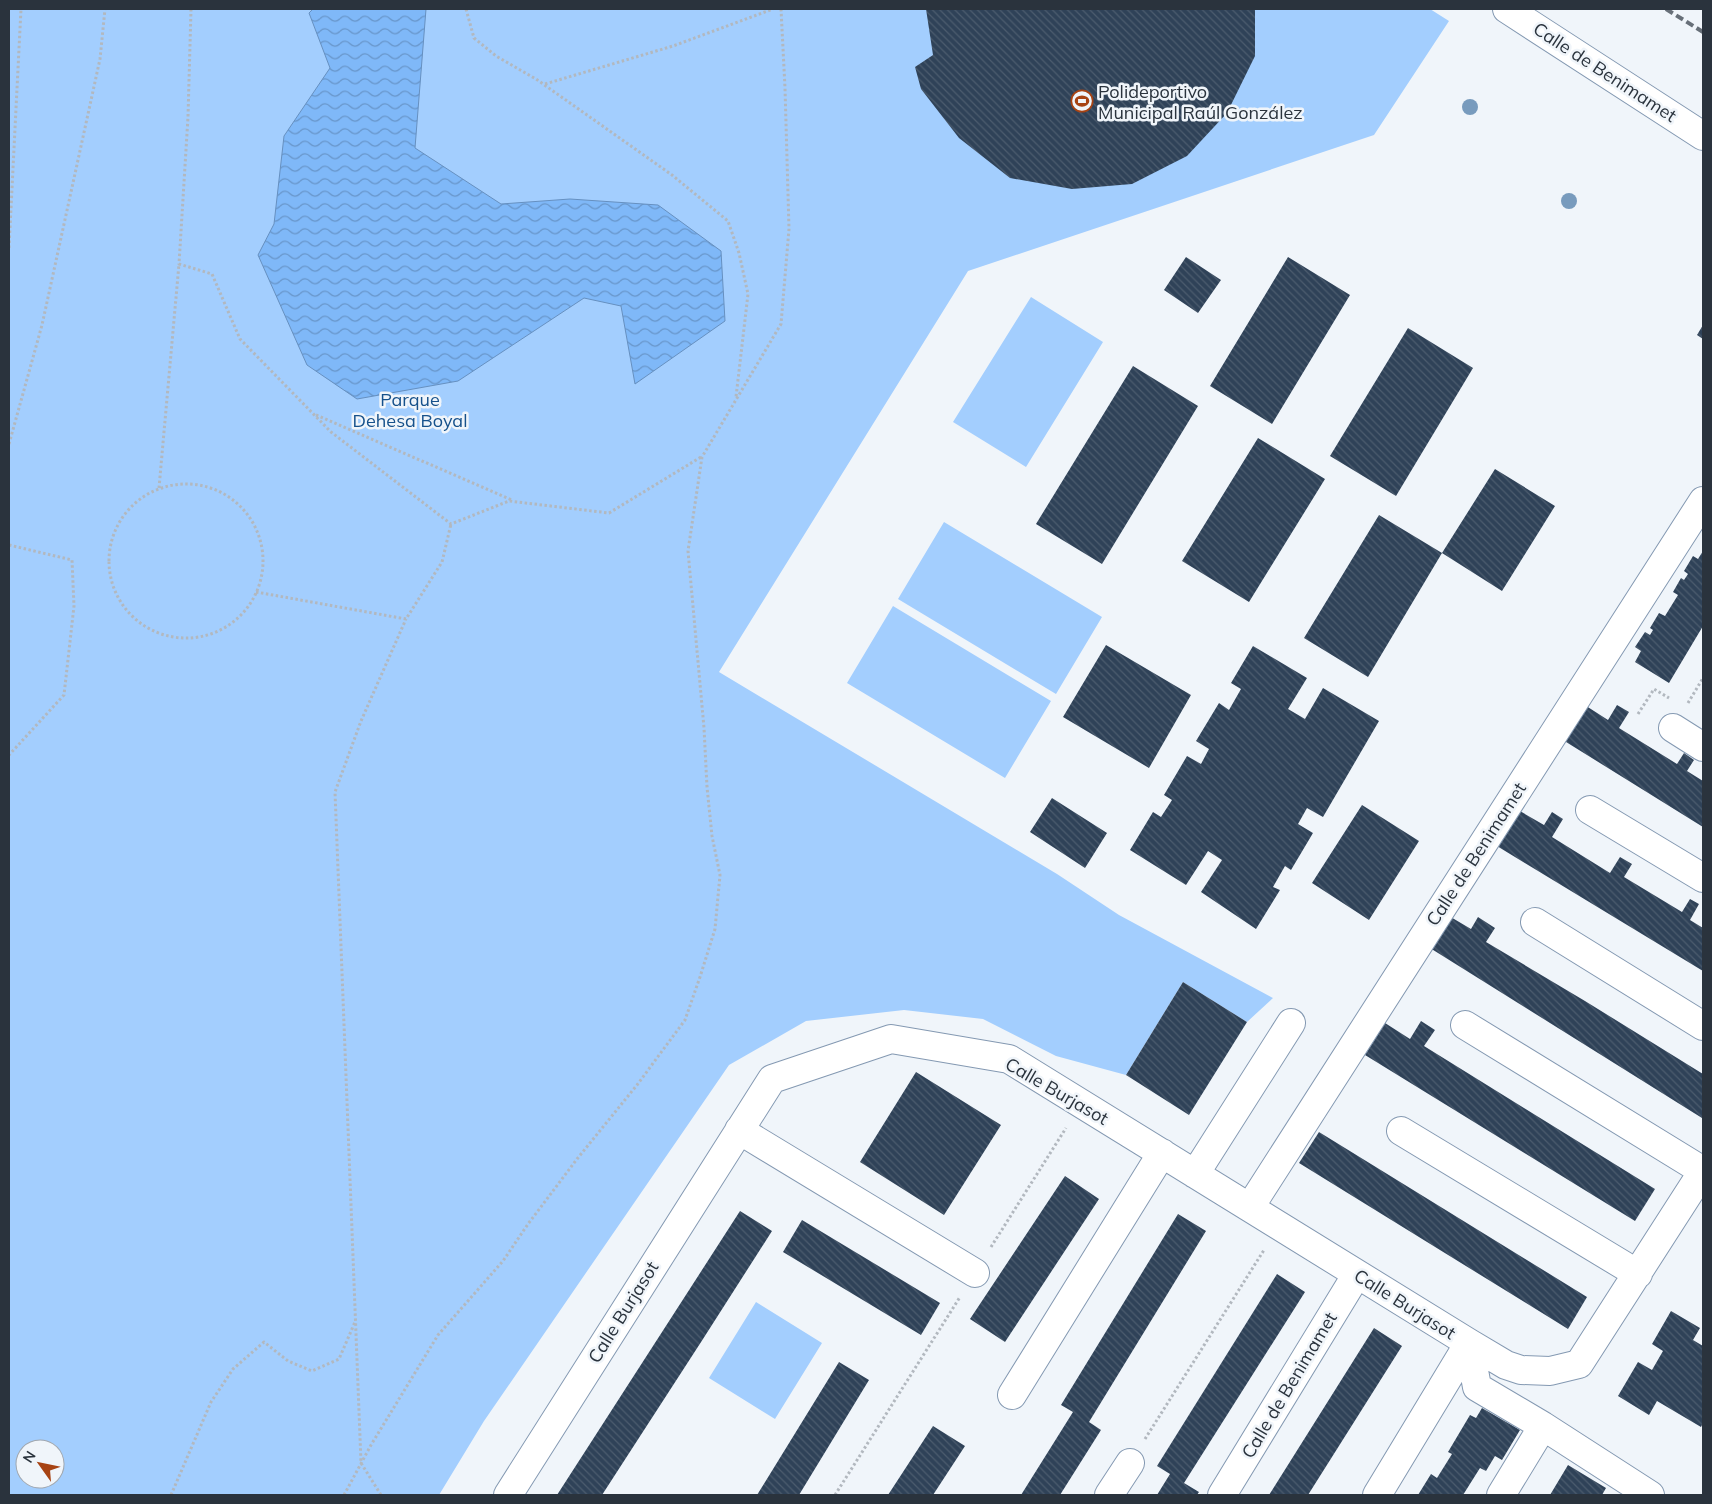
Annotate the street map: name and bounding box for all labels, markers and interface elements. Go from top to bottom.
street label: Calle de Benimamet [1529,17,1681,127]
place label: Polideportivo Municipal Raúl González [1098,80,1303,124]
sports icon: Polideportivo Municipal Raúl González [1070,89,1094,113]
park label: Parque Dehesa Boyal [353,388,467,432]
street label: Calle de Benimamet [1421,778,1531,930]
street label: Calle Burjasot [1001,1052,1113,1130]
street label: Calle Burjasot [583,1257,663,1367]
street label: Calle Burjasot [1350,1264,1460,1344]
street label: Calle de Benimamet [1236,1308,1342,1462]
north arrow [15,1439,65,1489]
text: N [19,1448,40,1466]

